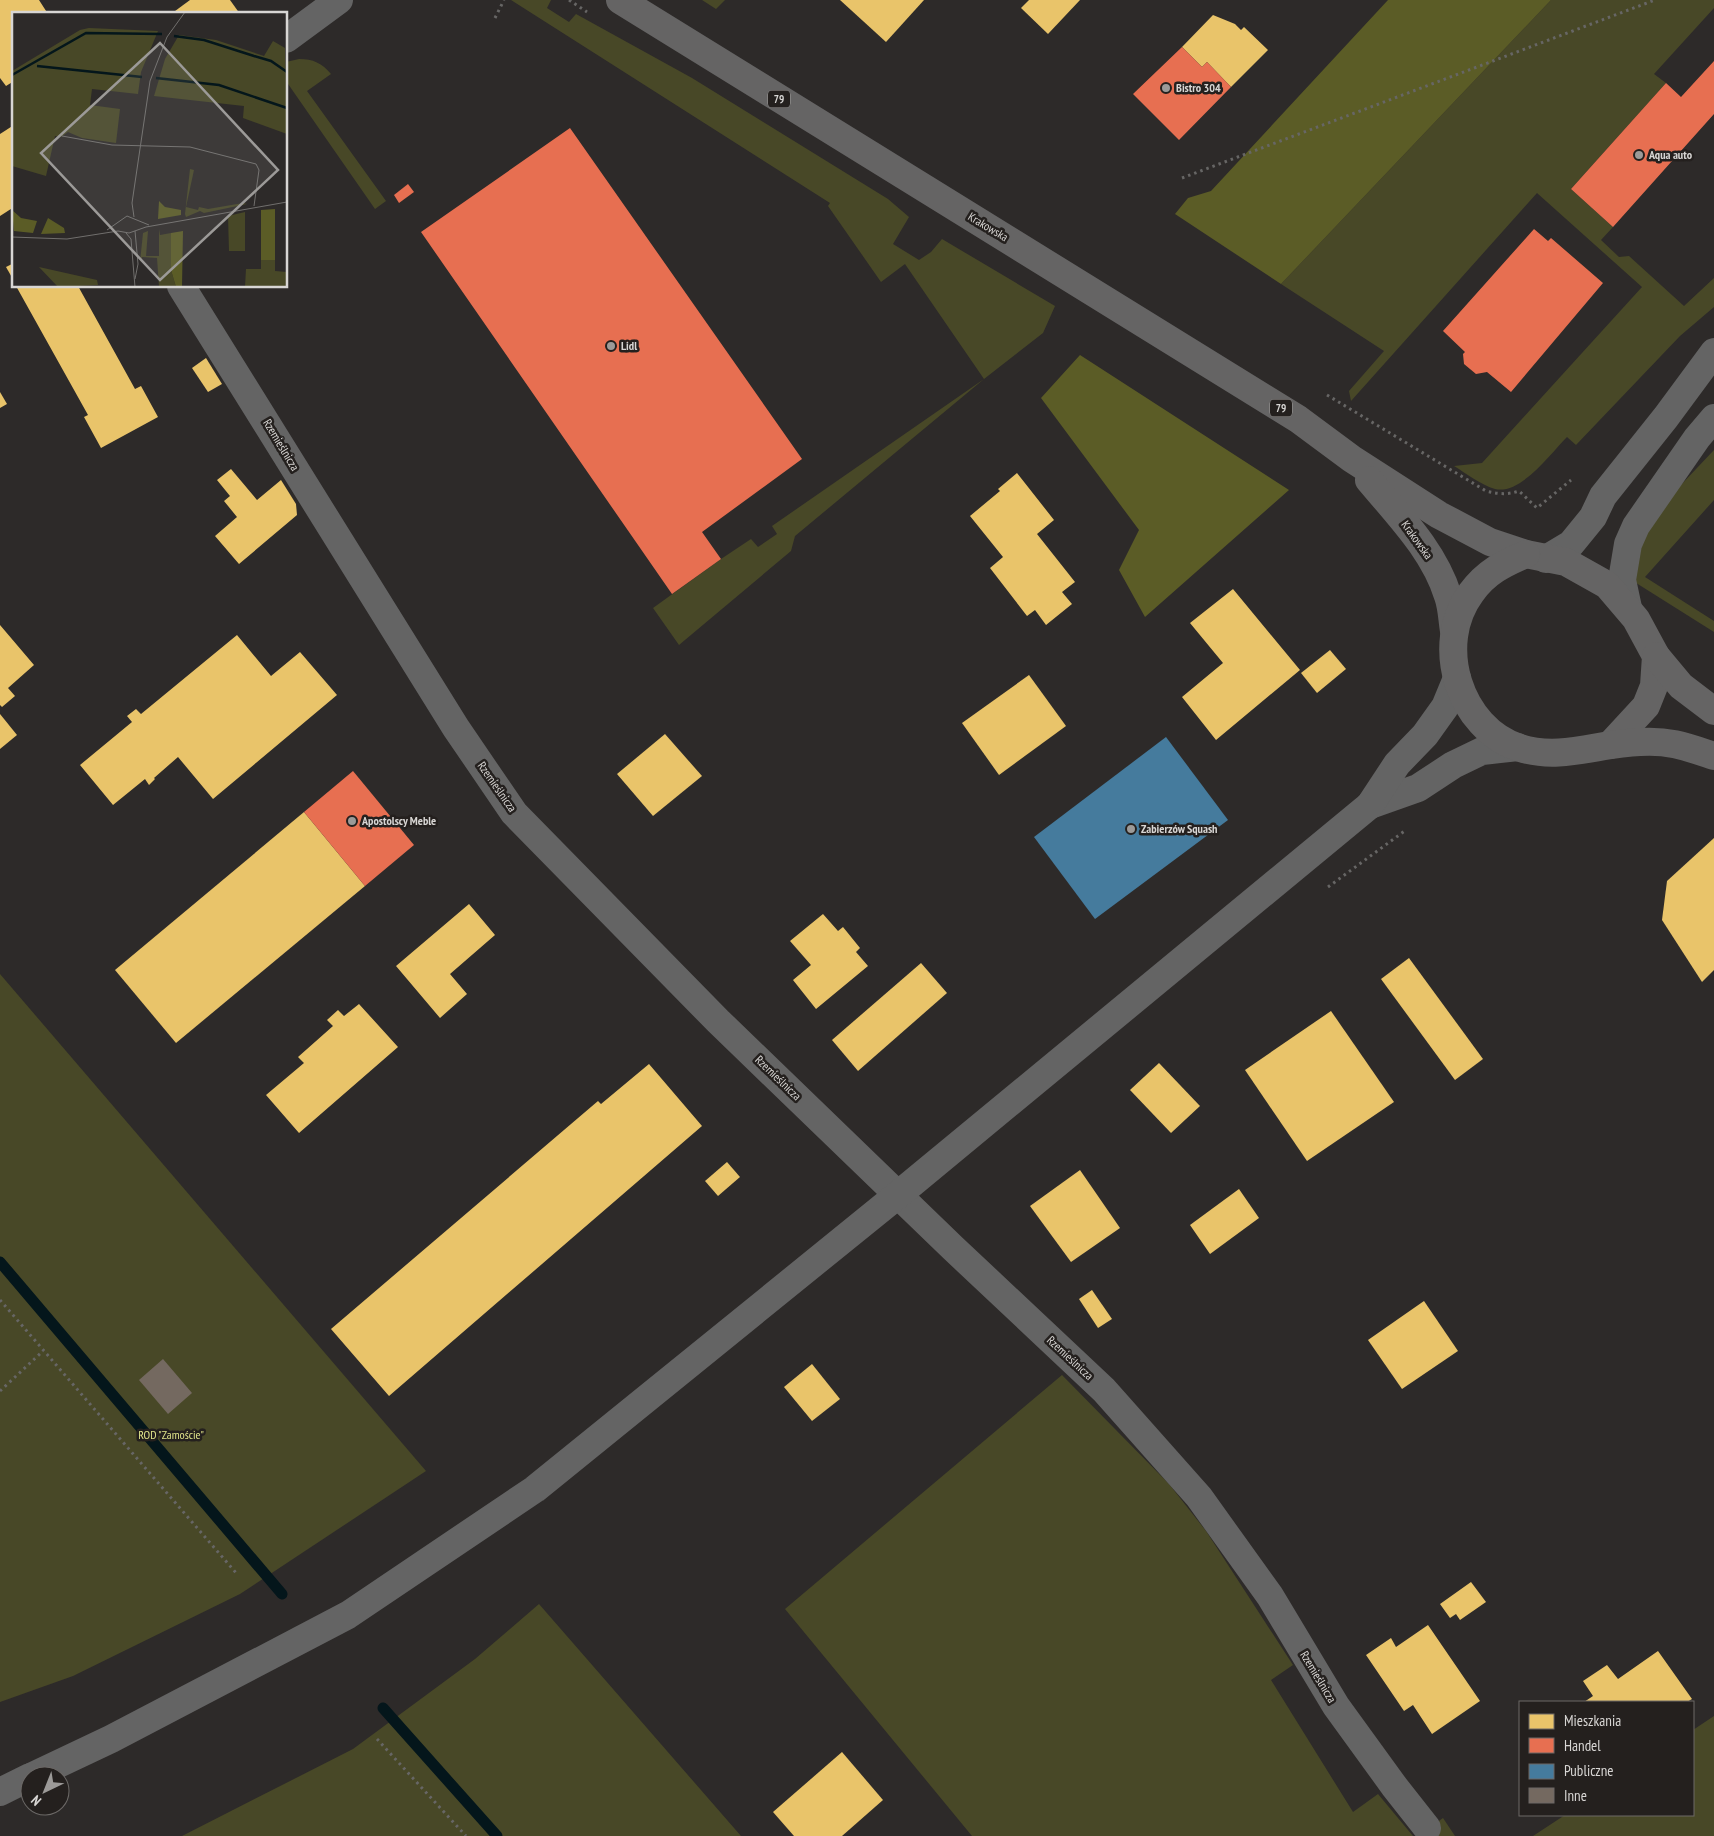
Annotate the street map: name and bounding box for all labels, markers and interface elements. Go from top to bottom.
inset map [12,12,288,288]
place label: Bistro 304 [1176,80,1221,95]
marker: Bistro 304 [1160,82,1172,94]
road number: 79 [768,90,790,108]
place label: Aqua auto [1648,147,1693,162]
marker: Aqua auto [1633,149,1645,161]
street label: Krakowska [966,209,1011,244]
place label: Lidl [621,338,637,353]
marker: Lidl [605,340,617,352]
road number: 79 [1270,399,1292,416]
street label: Rzemieślnicza [260,416,303,474]
street label: Krakowska [1398,518,1437,562]
street label: Rzemieślnicza [475,759,520,815]
place label: Apostolscy Meble [361,813,436,828]
marker: Apostolscy Meble [346,815,358,827]
place label: Zabierzów Squash [1141,821,1218,836]
marker: Zabierzów Squash [1125,823,1137,835]
street label: Rzemieślnicza [752,1052,805,1103]
street label: Rzemieślnicza [1044,1332,1097,1383]
park label: ROD "Zamoście" [138,1427,204,1442]
street label: Rzemieślnicza [1297,1648,1340,1706]
legend [1519,1701,1694,1816]
text: Mieszkania [1564,1711,1621,1730]
text: Handel [1564,1736,1601,1755]
text: Publiczne [1564,1761,1613,1780]
north arrow [20,1766,70,1816]
text: Inne [1564,1786,1587,1805]
text: N [27,1791,45,1810]

